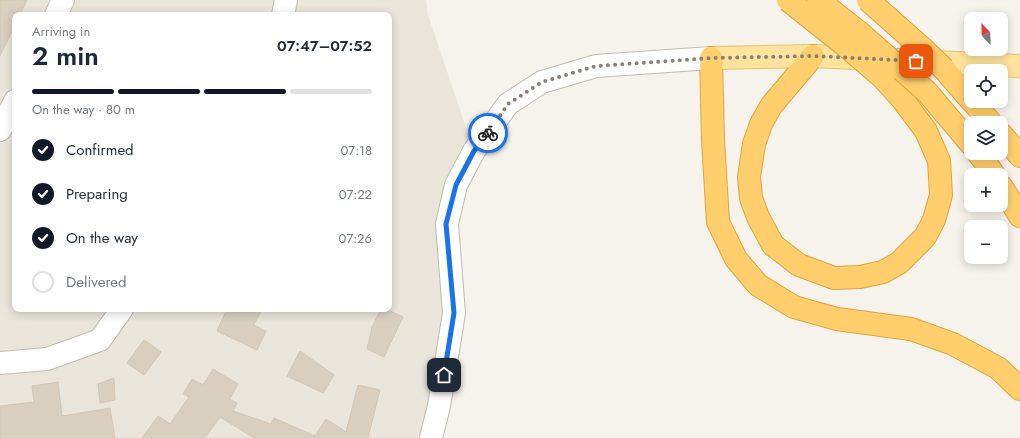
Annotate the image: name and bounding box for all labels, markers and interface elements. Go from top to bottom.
north arrow [964,12,1008,56]
map controls [964,12,1008,264]
text: Arriving in [32,22,90,41]
text: 07:47–07:52 [277,35,372,57]
text: 2 min [32,37,99,75]
pin [899,44,933,78]
icon: bag [905,50,927,72]
button: locate [964,64,1008,108]
text: On the way · 80 m [32,100,135,119]
courier [468,113,508,153]
button: layers [964,116,1008,160]
icon: bike [477,122,499,144]
icon: check [32,139,54,161]
text: Confirmed [66,139,134,161]
text: 07:18 [341,141,372,160]
button: + [964,168,1008,212]
icon: check [32,183,54,205]
text: Preparing [66,183,128,205]
text: 07:22 [339,185,372,204]
button: − [964,220,1008,264]
icon: check [32,227,54,249]
text: On the way [66,227,138,249]
text: 07:26 [339,229,372,248]
text: Delivered [66,271,127,293]
pin [427,358,461,392]
icon: home [433,364,455,386]

